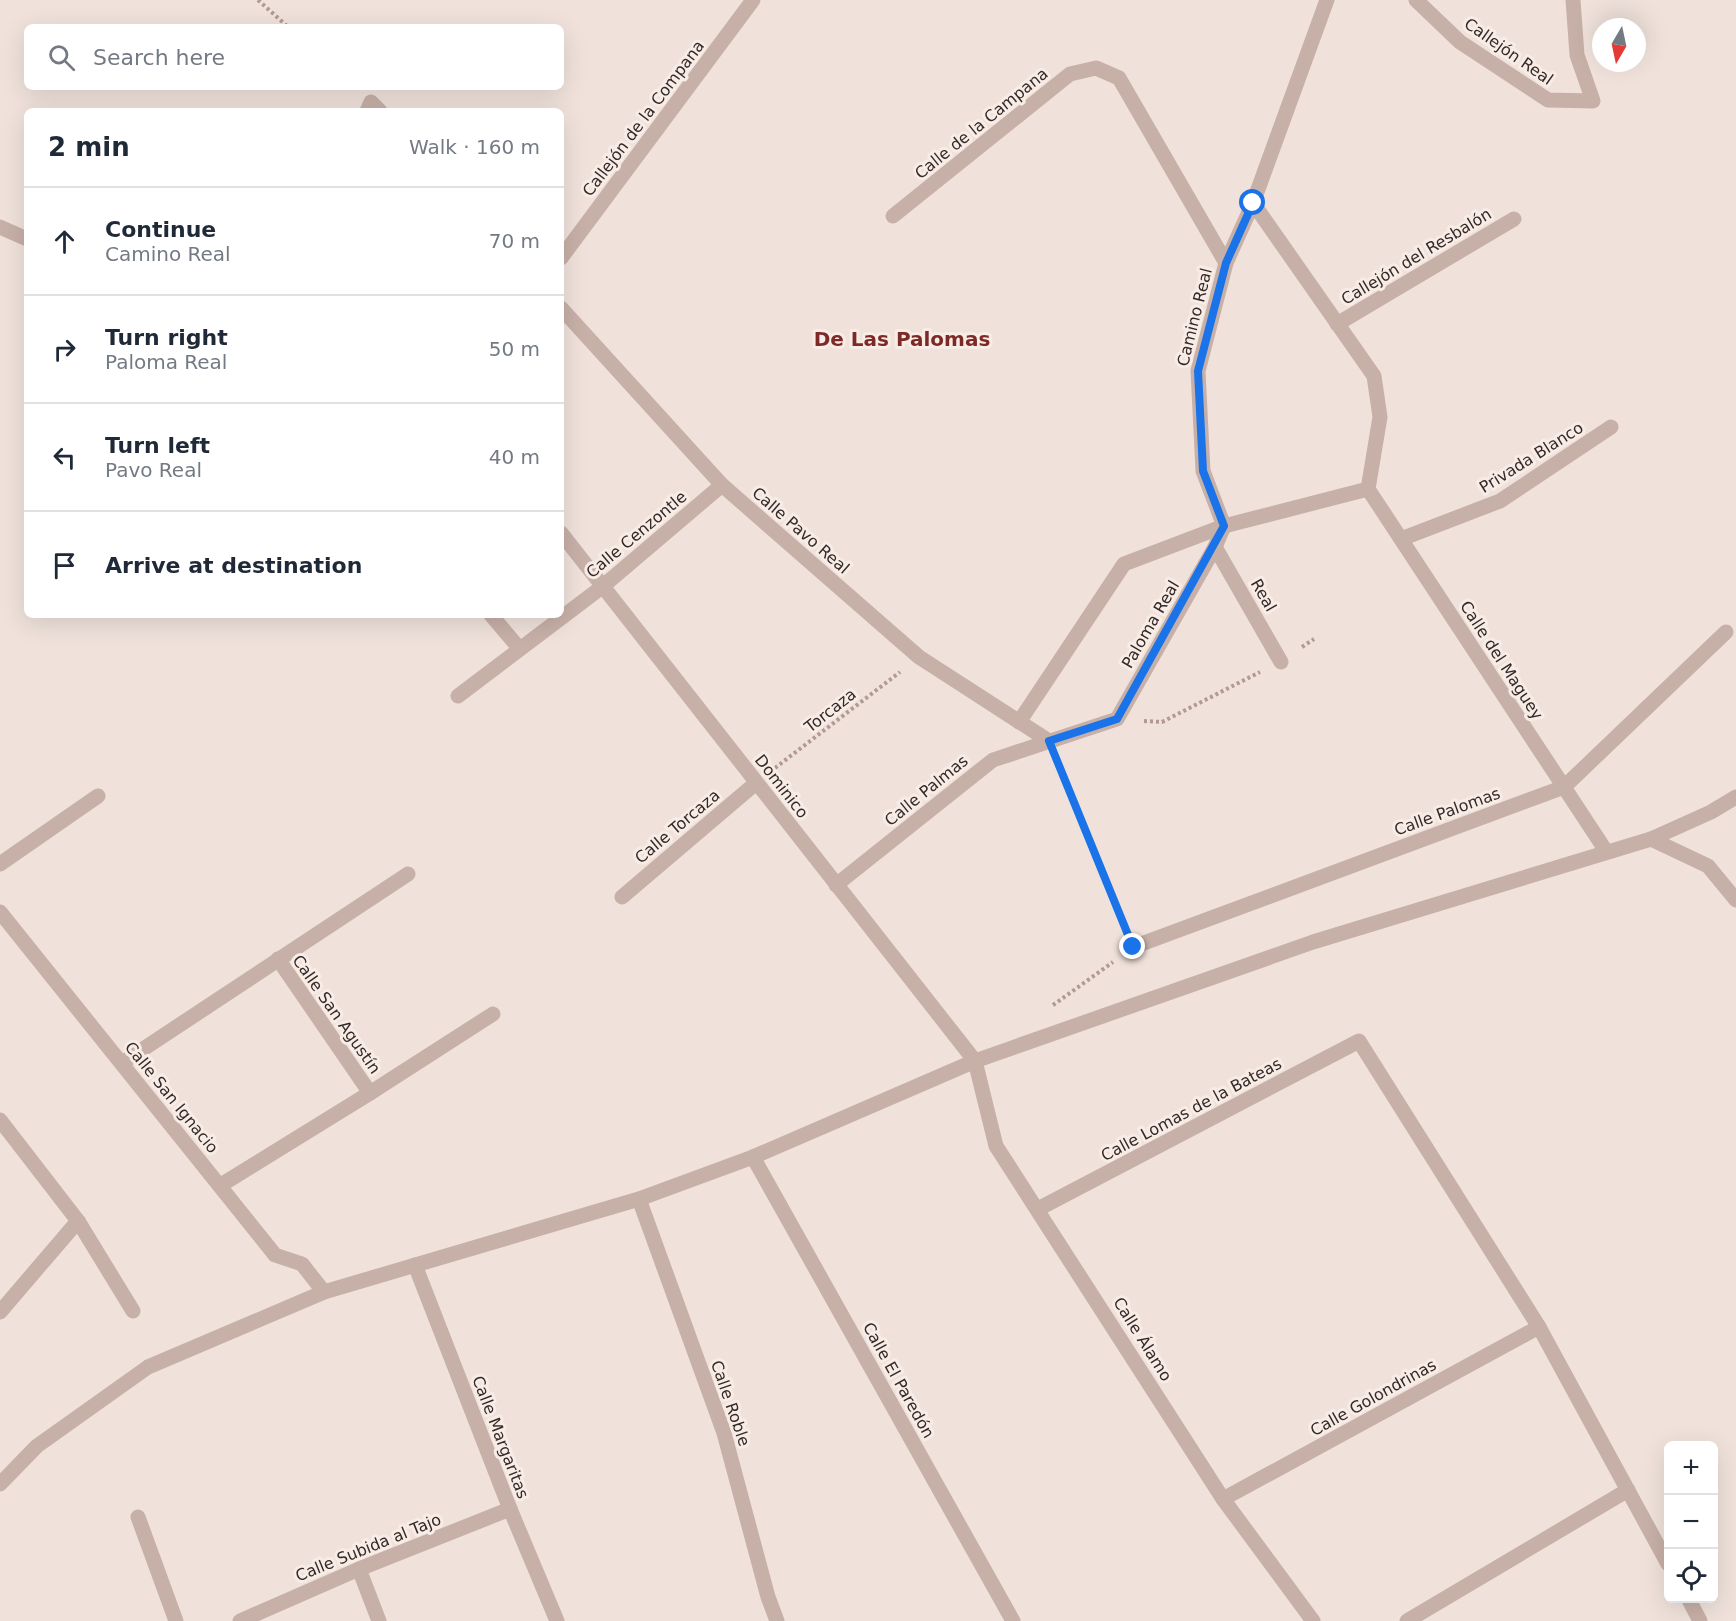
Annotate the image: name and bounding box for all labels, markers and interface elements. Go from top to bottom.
street label: Callejón Real [1461,14,1557,89]
north arrow [1592,18,1646,72]
search box [24,24,564,90]
street label: Callejón de la Compana [579,37,708,200]
icon: search [45,41,78,74]
text: Search here [93,45,225,70]
street label: Calle de la Campana [911,64,1052,183]
text: 2 min [48,132,130,162]
text: Walk · 160 m [409,135,540,159]
route start [1239,189,1265,215]
street label: Callejón del Resbalón [1338,204,1495,309]
text: Continue [105,217,216,242]
icon: ahead [48,225,81,258]
text: 70 m [489,229,540,253]
text: Camino Real [105,242,231,266]
street label: Camino Real [1173,266,1216,368]
text: Turn right [105,325,228,350]
district label: De Las Palomas [814,327,990,351]
icon: right [48,333,81,366]
text: 50 m [489,337,540,361]
text: Paloma Real [105,350,227,374]
street label: Privada Blanco [1476,418,1587,497]
text: Turn left [105,433,210,458]
icon: left [48,441,81,474]
text: 40 m [489,445,540,469]
text: Pavo Real [105,458,202,482]
street label: Calle Pavo Real [748,483,853,578]
street label: Calle Cenzontle [582,487,690,582]
icon: arrive [48,549,81,582]
text: Arrive at destination [105,553,362,578]
street label: Real [1247,576,1280,615]
street label: Paloma Real [1118,577,1183,671]
street label: Calle del Maguey [1456,597,1547,723]
street label: Torcaza [800,684,860,737]
street label: Dominico [751,751,812,822]
street label: Calle Palmas [881,751,972,830]
street label: Calle Palomas [1392,783,1503,839]
street label: Calle Torcaza [631,785,724,867]
route end [1119,933,1145,959]
street label: Calle San Agustín [289,951,385,1077]
street label: Calle San Ignacio [121,1038,222,1157]
street label: Calle Lomas de la Bateas [1098,1054,1285,1165]
street label: Calle Álamo [1109,1294,1176,1385]
street label: Calle El Paredón [859,1319,938,1441]
street label: Calle Golondrinas [1307,1355,1439,1440]
street label: Calle Roble [707,1358,754,1449]
street label: Calle Margaritas [468,1373,533,1501]
map controls [1664,1441,1718,1603]
button: + [1664,1441,1718,1495]
button: − [1664,1495,1718,1549]
street label: Calle Subida al Tajo [293,1510,444,1585]
button: locate [1664,1549,1718,1603]

